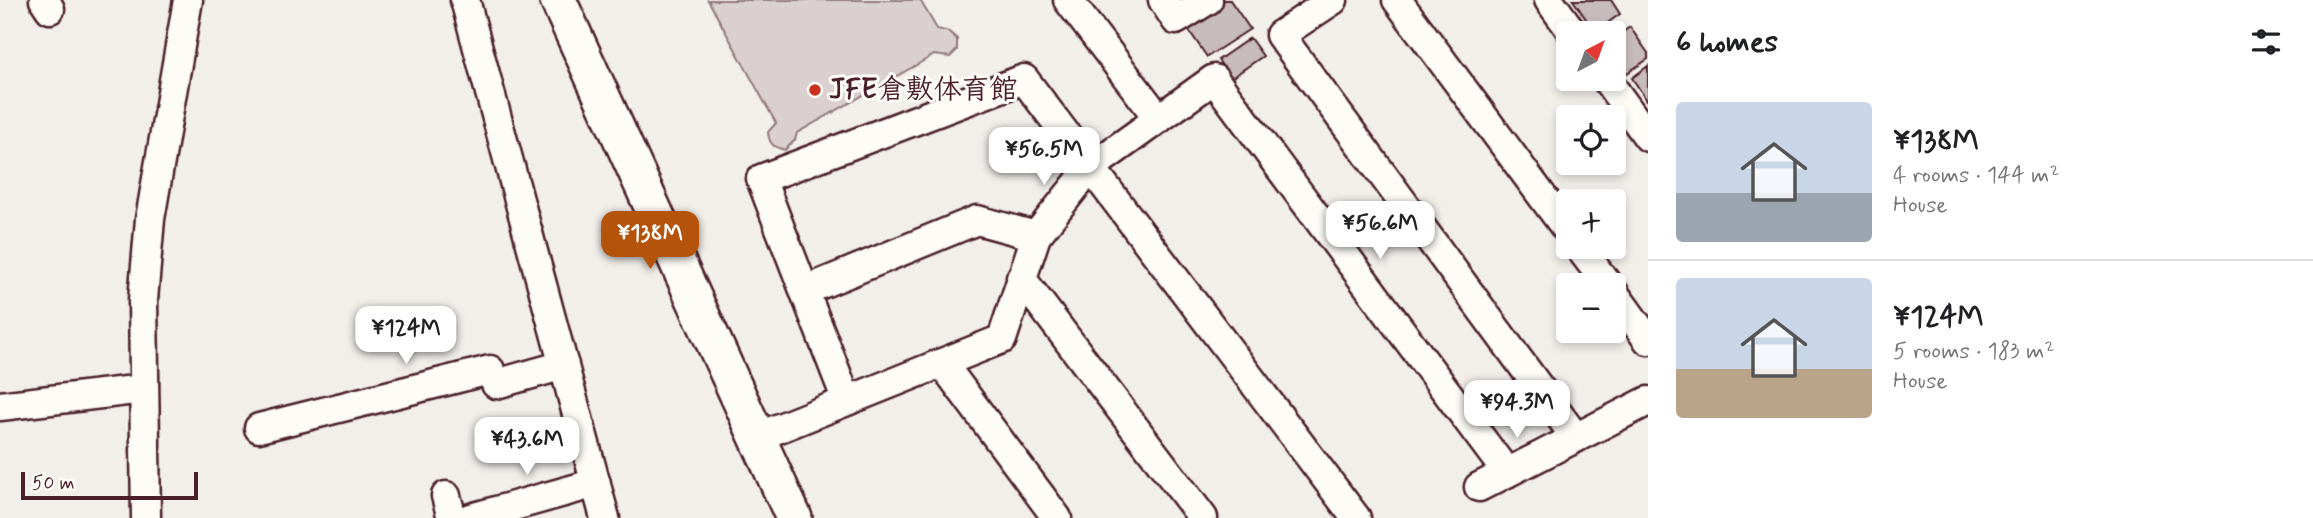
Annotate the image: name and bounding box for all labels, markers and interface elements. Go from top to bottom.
north arrow [1556,21,1626,91]
map controls [1556,21,1626,343]
text: 6 homes [1676,23,1778,62]
icon: filters [2247,23,2285,61]
place label: JFE倉敷体育館 [829,72,1017,109]
marker: JFE倉敷体育館 [807,82,823,98]
button: locate [1556,105,1626,175]
text: ¥138M [1893,122,1979,161]
pin: ¥56.5M [987,128,1101,187]
icon: home [1732,130,1816,214]
text: ¥56.5M [1005,135,1083,165]
text: 4 rooms · 144 m² [1893,161,2060,191]
button: + [1556,189,1626,259]
text: House [1893,191,1947,221]
pin: ¥56.6M [1323,202,1437,261]
text: ¥56.6M [1342,209,1418,239]
pin: ¥138M [601,212,699,271]
text: ¥138M [617,219,683,249]
button: − [1556,273,1626,343]
text: ¥124M [1893,298,1984,337]
pin: ¥124M [357,306,455,366]
icon: home [1732,306,1816,390]
text: ¥124M [371,314,441,344]
text: 5 rooms · 183 m² [1893,337,2054,367]
text: House [1893,367,1947,397]
pin: ¥94.3M [1460,380,1574,440]
text: ¥94.3M [1480,388,1554,418]
pin: ¥43.6M [470,418,584,477]
text: ¥43.6M [490,425,564,455]
scale bar [21,469,198,501]
text: 50 m [32,471,75,496]

